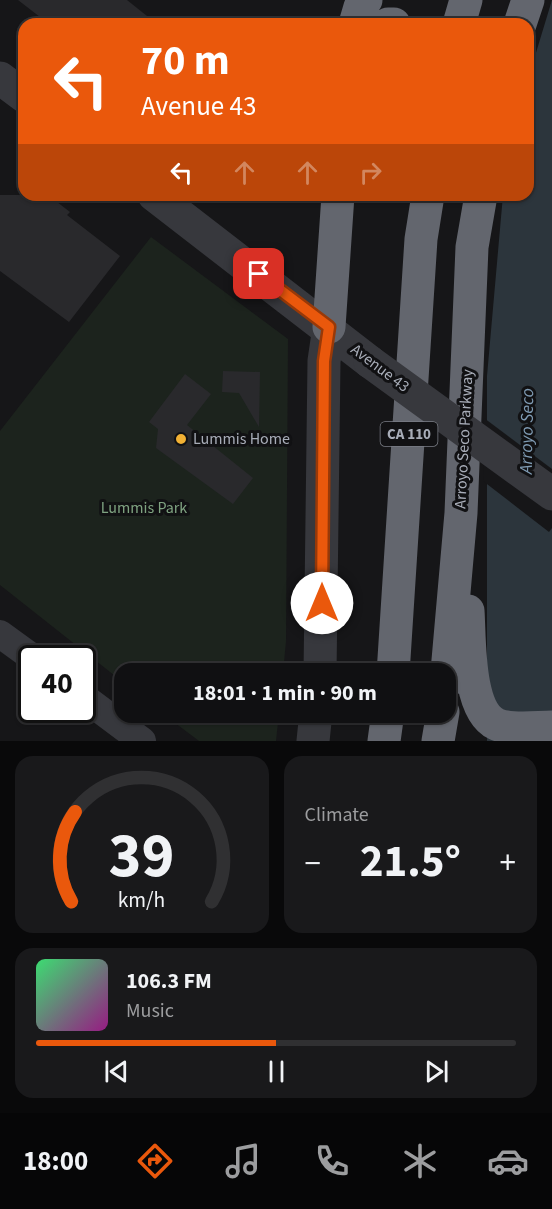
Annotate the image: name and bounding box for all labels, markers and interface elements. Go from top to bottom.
text: 70 m [141,31,230,91]
icon: left [42,42,120,120]
text: Avenue 43 [141,87,256,126]
icon: left [165,156,198,189]
icon: ahead [228,156,261,189]
icon: ahead [291,156,324,189]
icon: right [354,156,387,189]
pin [233,248,284,299]
icon: arrive [242,257,275,290]
street label: Avenue 43 [346,339,414,397]
street label: Arroyo Seco Parkway [449,368,479,509]
water label: Arroyo Seco [514,388,540,475]
road number: CA 110 [380,422,438,446]
place label: Lummis Home [193,428,290,450]
marker: Lummis Home [174,432,188,446]
park label: Lummis Park [101,497,187,519]
position arrow [290,571,354,635]
speed limit sign: 40 [18,645,96,723]
text: 18:01 · 1 min · 90 m [193,677,377,709]
text: Climate [305,801,369,829]
text: 39 [109,812,175,901]
text: 21.5° [360,830,461,894]
text: − [305,840,321,887]
text: + [500,840,516,887]
text: km/h [118,885,166,916]
text: 106.3 FM [126,965,212,997]
text: Music [126,997,174,1025]
icon: previous [100,1055,133,1088]
icon: pause [260,1055,293,1088]
icon: next [420,1055,453,1088]
icon: directions [134,1140,176,1182]
icon: music [222,1140,264,1182]
icon: phone [311,1140,353,1182]
icon: climate [399,1140,441,1182]
icon: car [487,1140,529,1182]
text: 18:00 [23,1142,88,1181]

